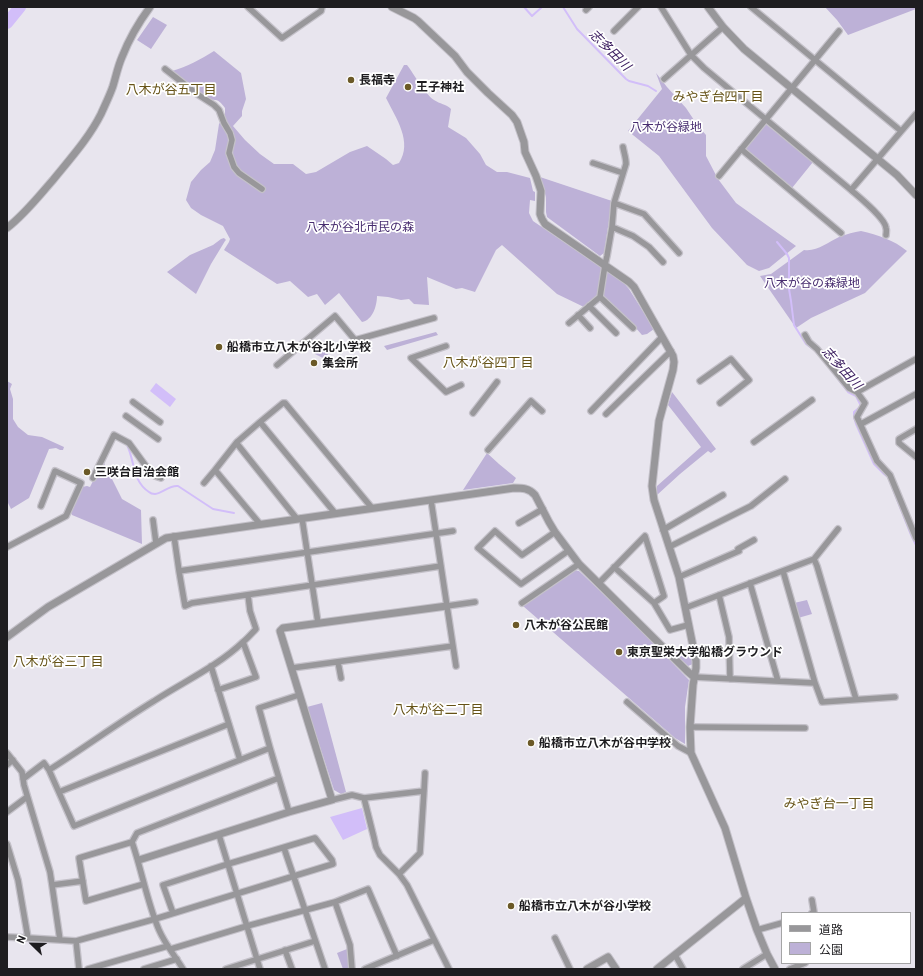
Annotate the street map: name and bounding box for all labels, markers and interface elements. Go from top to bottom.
water label: 志多田川 [586,26,634,74]
place label: 長福寺 [359,73,395,87]
marker: 長福寺 [346,75,356,85]
place label: 王子神社 [416,80,464,94]
district label: 八木が谷五丁目 [126,82,216,98]
marker: 王子神社 [403,82,413,92]
district label: みやぎ台四丁目 [673,89,763,105]
park label: 八木が谷緑地 [630,120,702,134]
park label: 八木が谷北市民の森 [306,220,414,234]
park label: 八木が谷の森緑地 [764,276,860,290]
place label: 船橋市立八木が谷北小学校 [227,340,371,354]
marker: 船橋市立八木が谷北小学校 [214,342,224,352]
water label: 志多田川 [819,343,865,393]
district label: 八木が谷四丁目 [443,355,533,371]
place label: 集会所 [322,356,358,370]
marker: 集会所 [309,358,319,368]
place label: 三咲台自治会館 [95,465,179,479]
marker: 三咲台自治会館 [82,467,92,477]
place label: 八木が谷公民館 [524,618,608,632]
marker: 八木が谷公民館 [511,620,521,630]
place label: 東京聖栄大学船橋グラウンド [627,645,783,659]
marker: 東京聖栄大学船橋グラウンド [614,647,624,657]
district label: 八木が谷三丁目 [13,654,103,670]
district label: 八木が谷二丁目 [393,702,483,718]
place label: 船橋市立八木が谷中学校 [539,736,671,750]
marker: 船橋市立八木が谷中学校 [526,738,536,748]
district label: みやぎ台一丁目 [784,796,874,812]
place label: 船橋市立八木が谷小学校 [519,899,651,913]
marker: 船橋市立八木が谷小学校 [506,901,516,911]
legend [781,912,911,964]
text: 道路 [819,922,843,936]
north arrow [12,924,52,964]
text: N [13,933,28,945]
text: 公園 [819,942,843,956]

